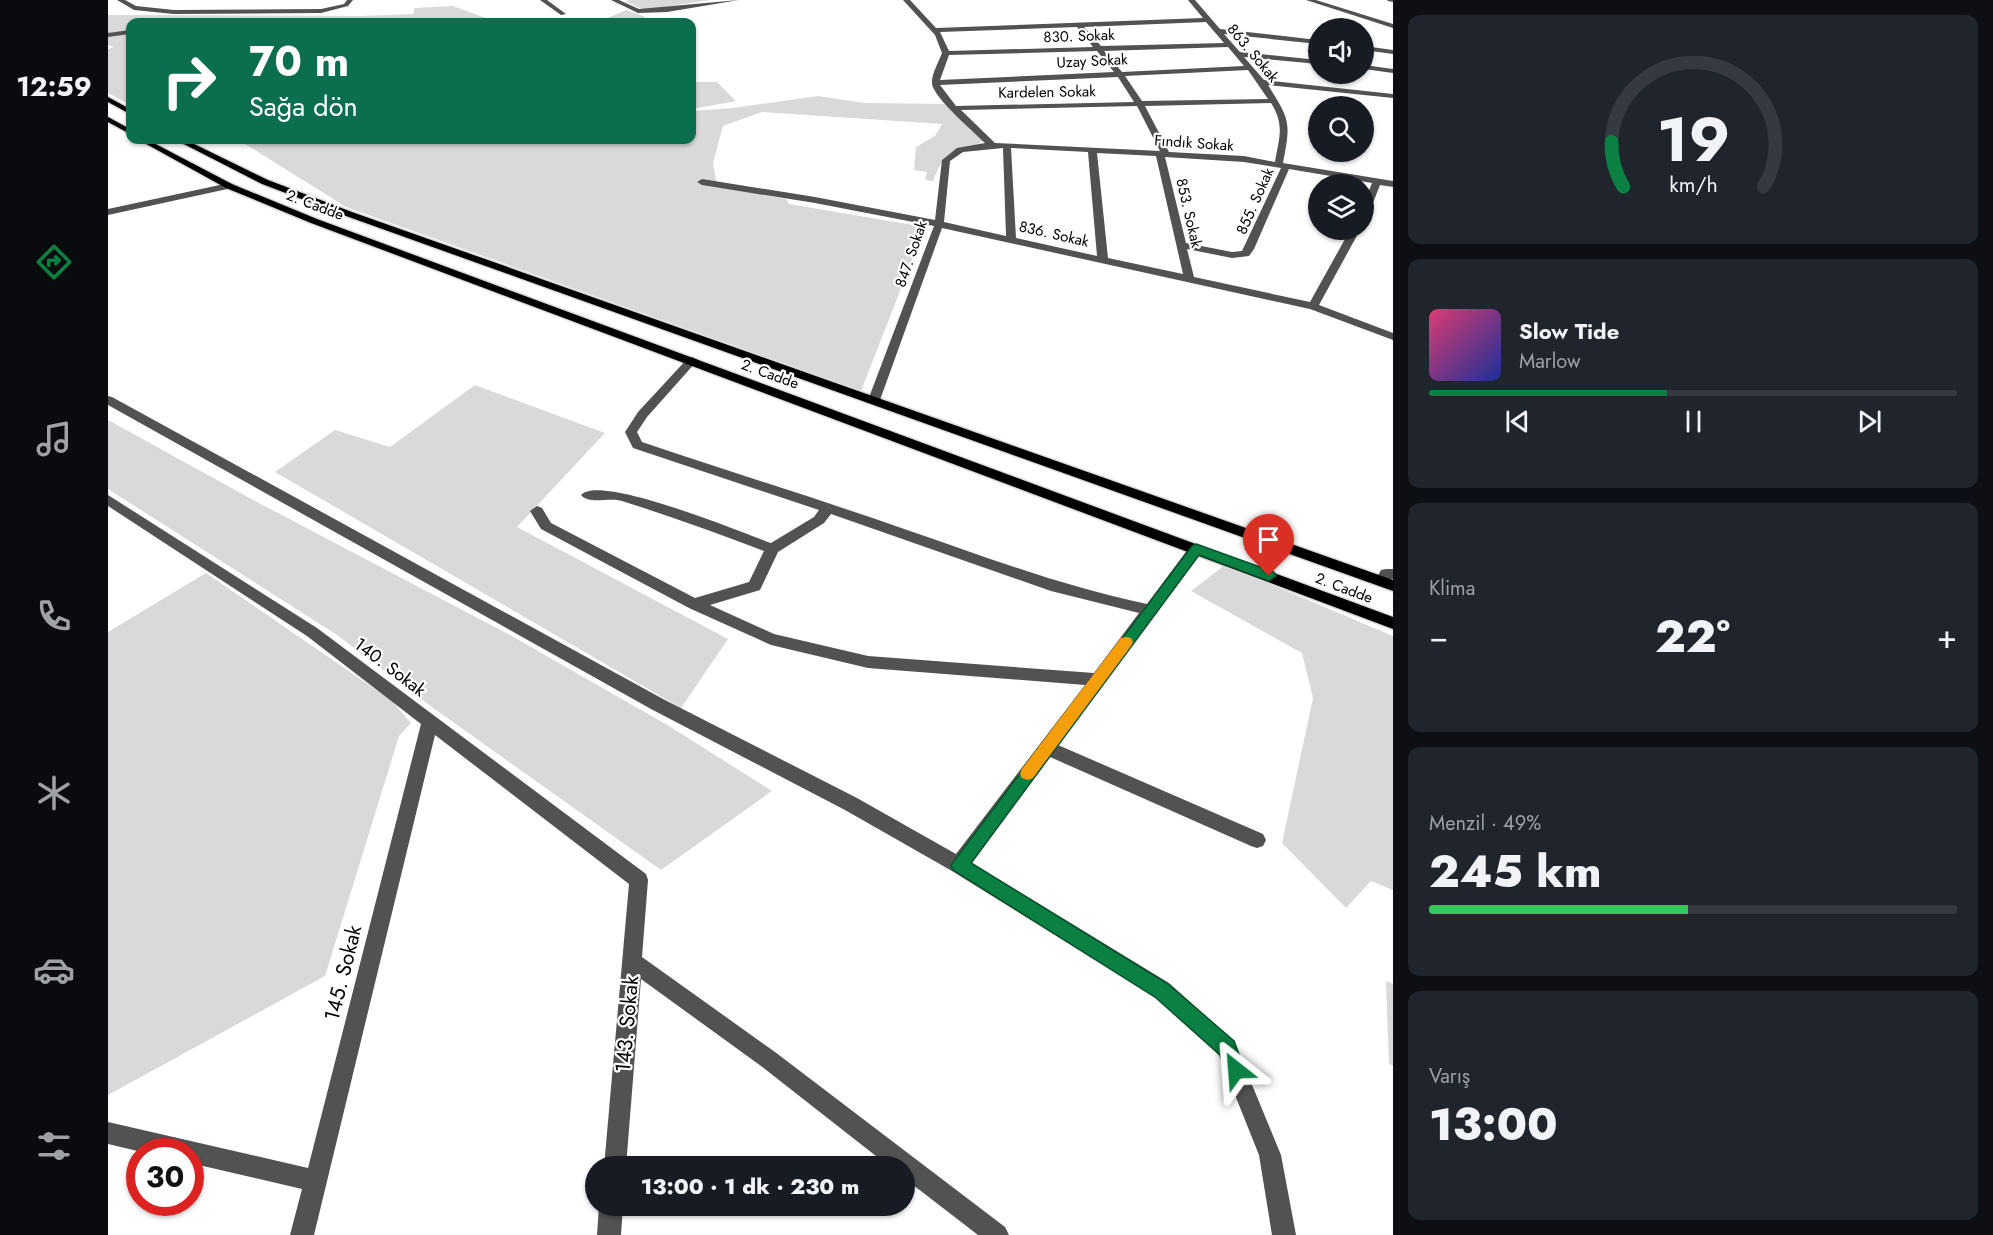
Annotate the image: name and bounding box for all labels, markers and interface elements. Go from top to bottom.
map controls [1308,18,1374,240]
button: sound [1308,18,1374,84]
street label: 863. Sokak [1222,19,1284,87]
street label: 830. Sokak [1043,24,1115,48]
text: 70 m [249,31,349,92]
icon: right [150,42,228,120]
street label: Uzay Sokak [1056,48,1129,74]
text: 12:59 [16,67,92,106]
street label: Kardelen Sokak [998,80,1096,104]
text: Sağa dön [249,87,358,126]
text: 19 [1656,94,1730,184]
button: search [1308,96,1374,162]
street label: Fındık Sokak [1154,129,1235,157]
street label: 855. Sokak [1231,164,1280,238]
text: km/h [1669,169,1717,200]
button: layers [1308,174,1374,240]
street label: 853. Sokak [1170,176,1208,250]
street label: 2. Cadde [283,184,347,226]
street label: 836. Sokak [1017,215,1091,253]
street label: 847. Sokak [889,217,933,290]
icon: directions [33,241,75,283]
text: Slow Tide [1519,315,1619,347]
text: Marlow [1519,347,1581,376]
street label: 2. Cadde [738,353,802,395]
icon: previous [1501,405,1534,438]
icon: pause [1677,405,1710,438]
icon: next [1853,405,1886,438]
icon: music [33,418,75,460]
pin [1243,514,1294,576]
icon: arrive [1252,523,1285,556]
street label: 2. Cadde [1312,567,1376,609]
text: Klima [1429,574,1475,603]
icon: phone [33,595,75,637]
text: 22° [1655,604,1730,669]
text: − [1429,613,1448,660]
text: + [1937,613,1957,660]
street label: 140. Sokak [348,631,432,703]
icon: climate [33,772,75,814]
text: Menzil · 49% [1429,809,1541,838]
text: 245 km [1429,839,1602,904]
street label: 145. Sokak [317,921,370,1024]
icon: car [33,949,75,991]
street label: 143. Sokak [608,974,646,1074]
position arrow [1204,1038,1268,1102]
text: Varış [1429,1062,1470,1091]
text: 13:00 [1429,1092,1558,1157]
icon: filters [33,1125,75,1167]
speed limit sign: 30 [126,1138,204,1216]
text: 13:00 · 1 dk · 230 m [641,1170,859,1202]

